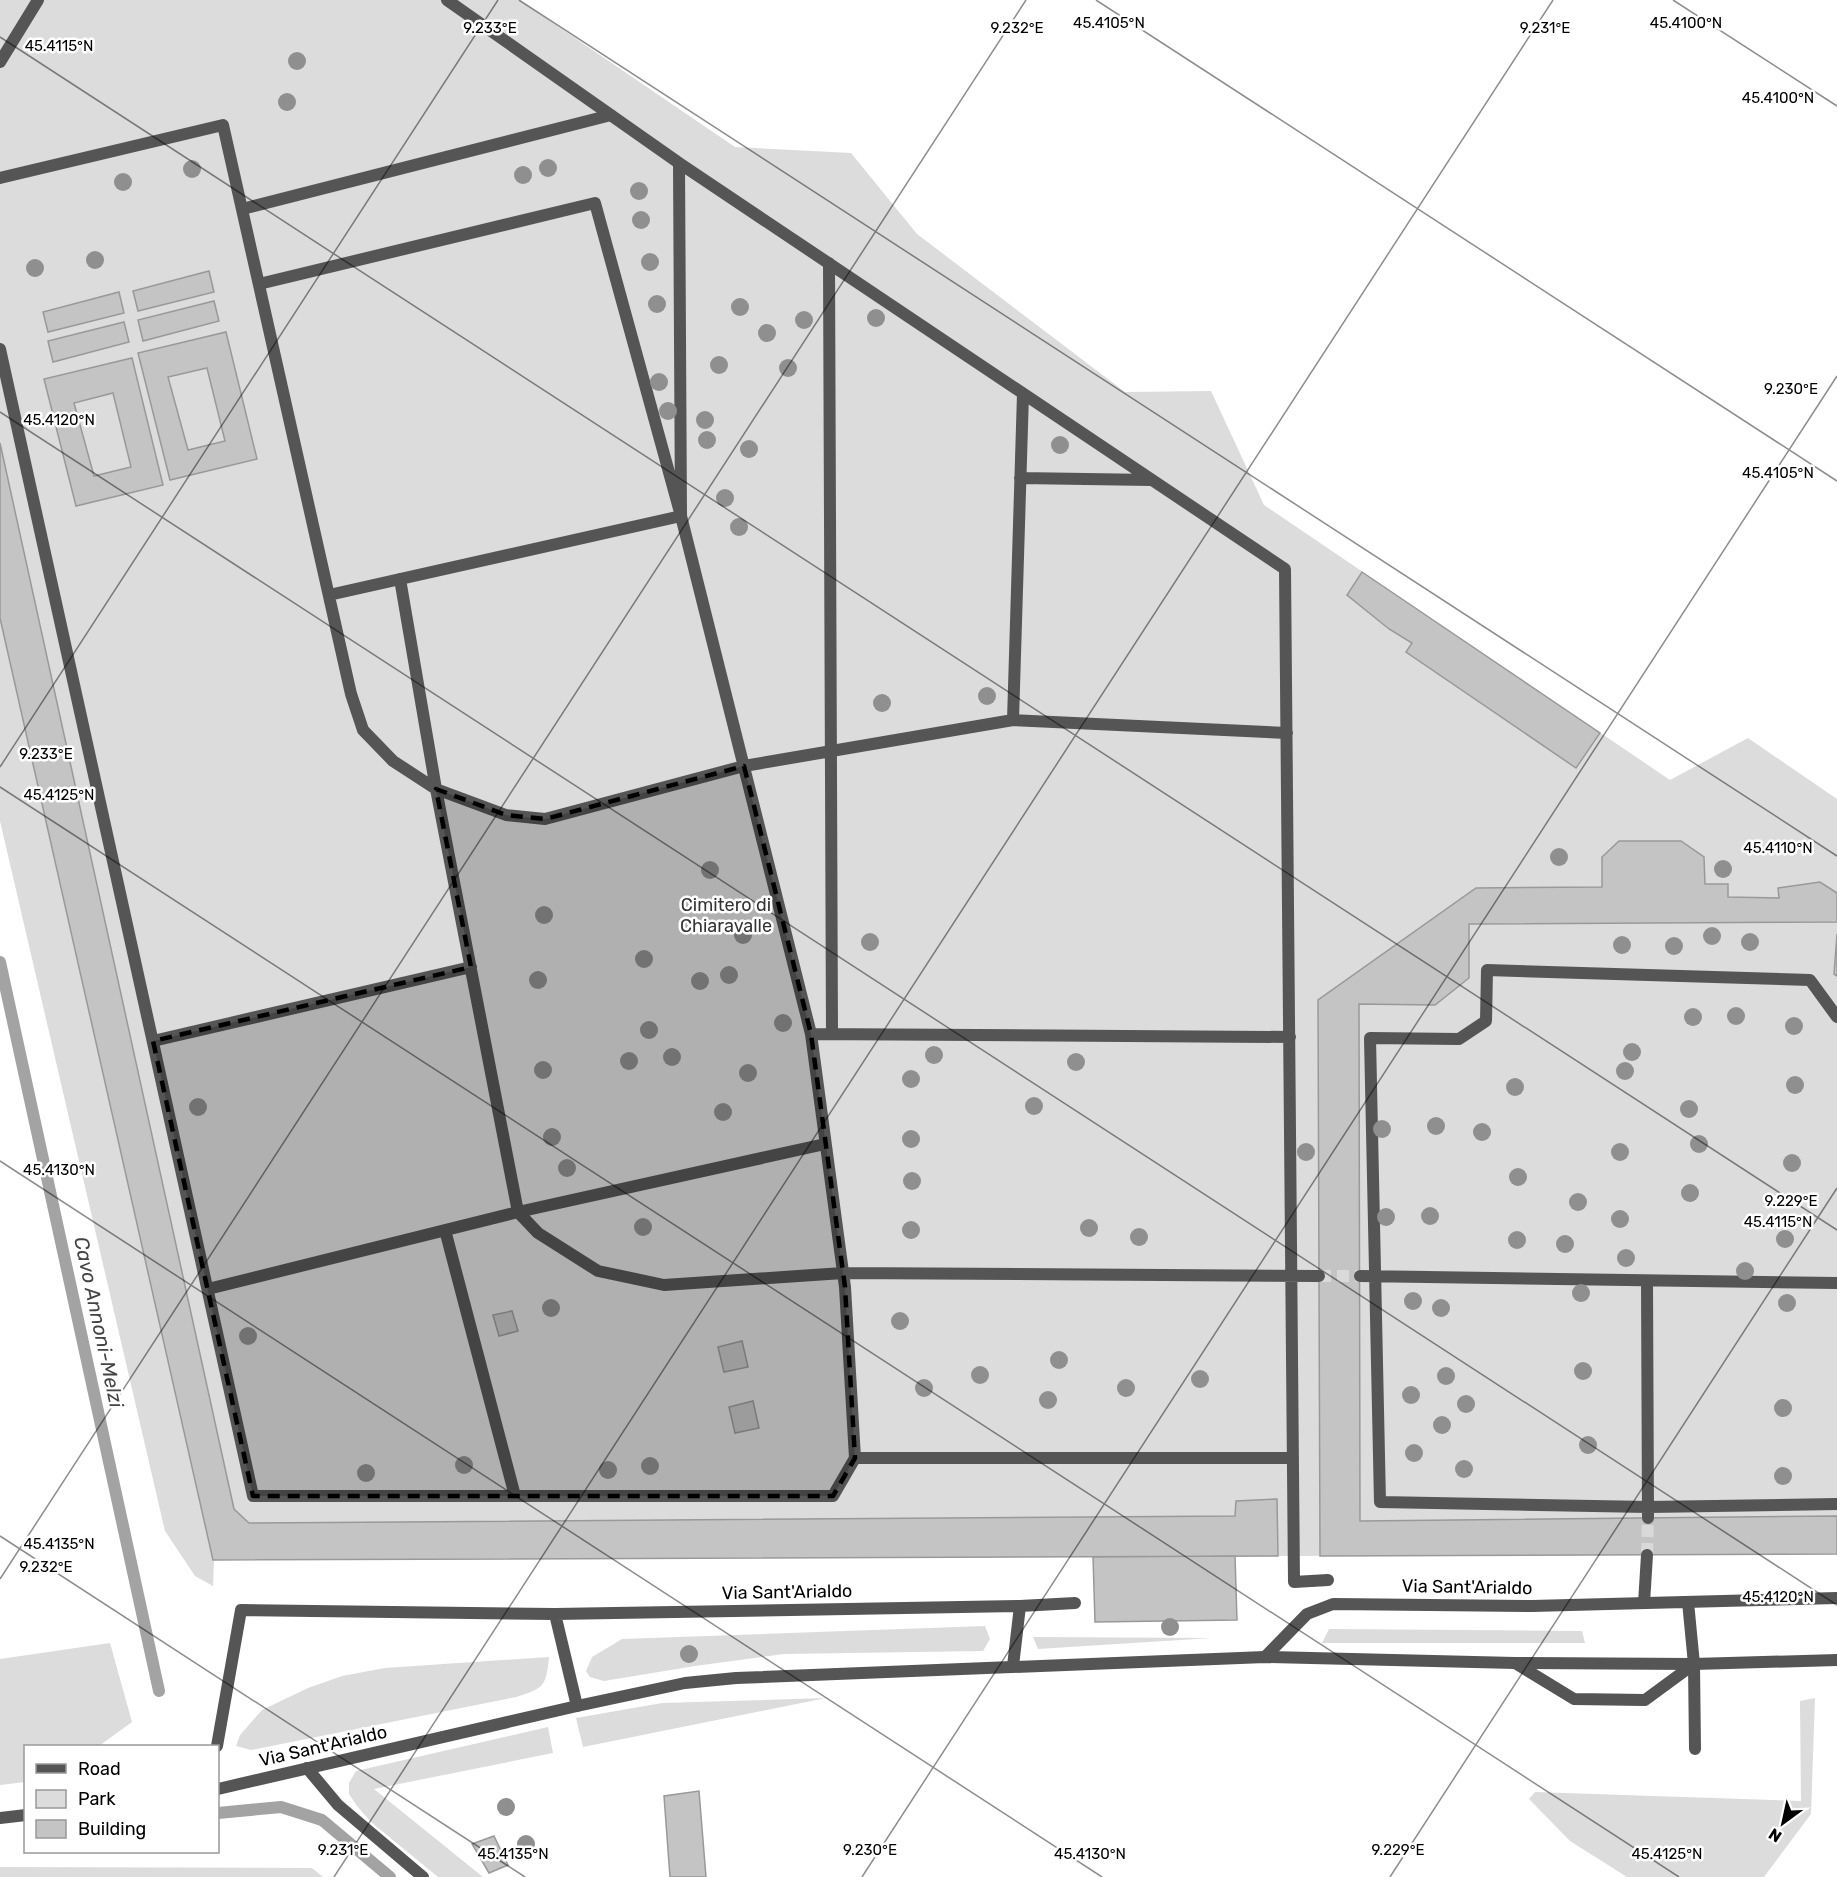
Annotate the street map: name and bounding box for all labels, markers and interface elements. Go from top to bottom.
text: 45.4105°N [1073,14,1145,32]
text: 45.4100°N [1650,14,1722,32]
text: 9.233°E [463,19,517,37]
text: 9.232°E [990,19,1044,37]
text: 9.231°E [1520,19,1570,37]
text: 45.4115°N [25,37,93,55]
text: 45.4100°N [1742,89,1814,107]
text: 9.230°E [1764,380,1818,398]
text: 45.4120°N [23,411,95,429]
text: 45.4105°N [1742,464,1814,482]
text: 9.233°E [19,745,73,763]
text: 45.4125°N [23,786,95,804]
text: 45.4110°N [1743,839,1813,857]
park label: Cimitero di Chiaravalle [680,894,772,937]
text: 45.4130°N [23,1161,95,1179]
text: 9.229°E [1764,1192,1818,1210]
text: 45.4115°N [1744,1213,1812,1231]
water label: Cavo Annoni-Melzi [69,1234,129,1411]
text: 45.4135°N [23,1535,95,1553]
text: 9.232°E [19,1558,73,1576]
street label: Via Sant'Arialdo [1401,1575,1533,1599]
street label: Via Sant'Arialdo [721,1580,853,1604]
text: 45.4120°N [1742,1588,1814,1606]
street label: Via Sant'Arialdo [257,1721,389,1771]
legend [24,1745,219,1853]
text: Road [78,1758,121,1780]
text: Park [78,1788,116,1810]
north arrow [1753,1793,1813,1853]
text: Building [78,1818,146,1840]
text: N [1765,1824,1785,1846]
text: 9.231°E [318,1841,368,1859]
text: 9.230°E [843,1841,897,1859]
text: 9.229°E [1371,1841,1425,1859]
text: 45.4135°N [477,1845,549,1863]
text: 45.4130°N [1054,1845,1126,1863]
text: 45.4125°N [1631,1845,1703,1863]

